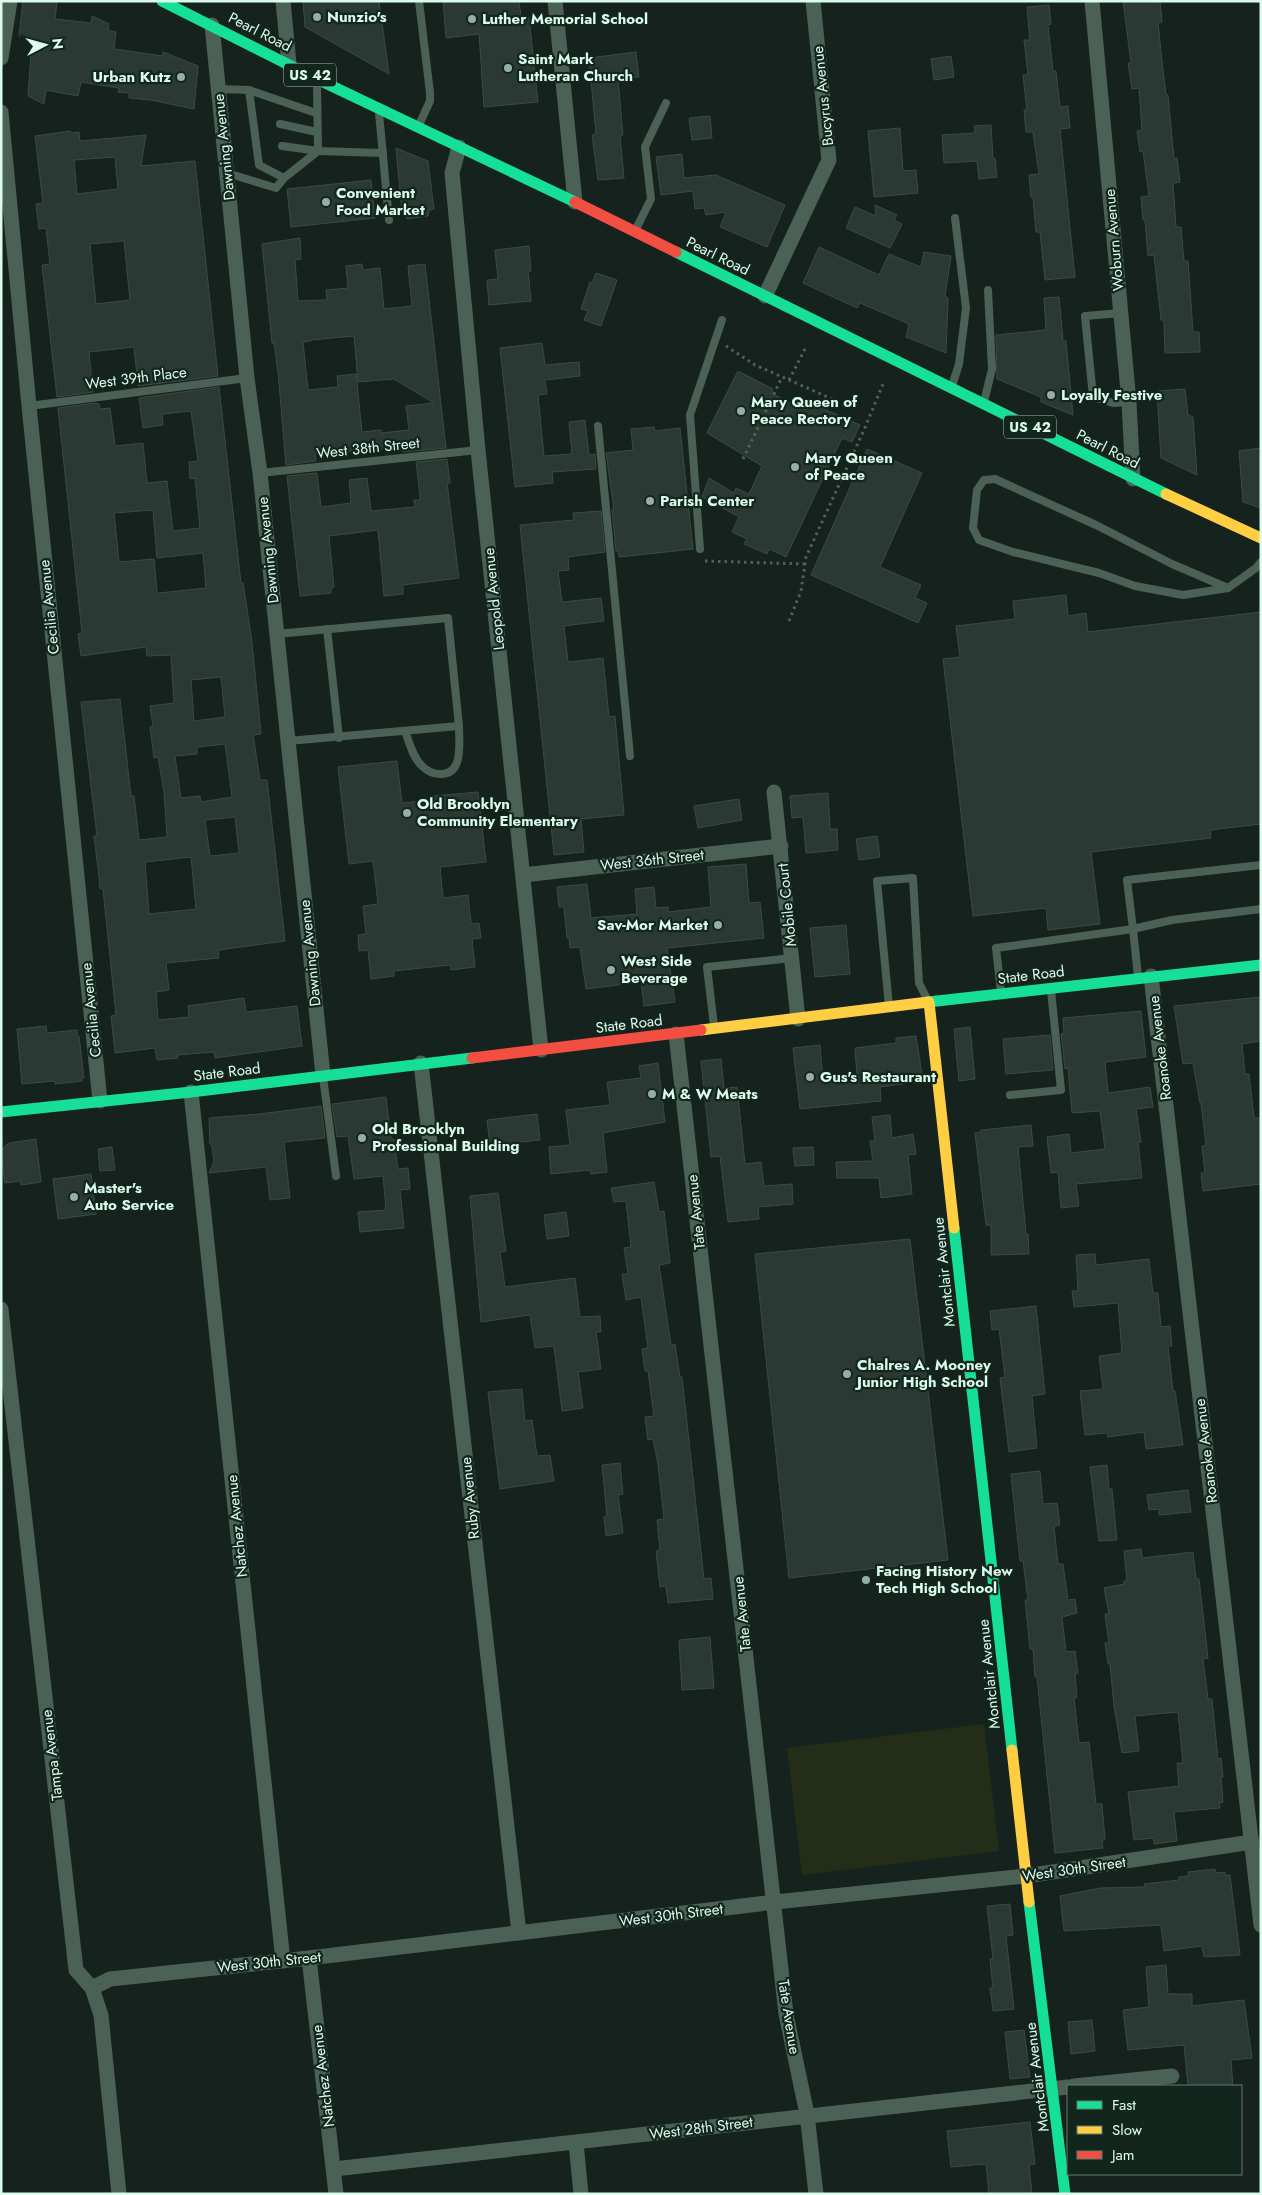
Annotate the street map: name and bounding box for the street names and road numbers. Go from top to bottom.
street label: Pearl Road [225,7,295,57]
street label: Bucyrus Avenue [807,45,839,147]
road number: US 42 [284,64,336,86]
street label: Dawning Avenue [207,92,241,201]
street label: Woburn Avenue [1099,188,1129,292]
street label: Pearl Road [683,231,753,281]
street label: West 39th Place [84,361,188,395]
road number: US 42 [1004,416,1056,438]
street label: Pearl Road [1073,424,1143,474]
street label: West 38th Street [315,432,421,464]
street label: Dawning Avenue [251,495,285,604]
street label: Leopold Avenue [478,547,510,651]
street label: Cecilia Avenue [33,558,65,655]
street label: West 36th Street [599,844,705,876]
street label: Mobile Court [772,862,802,948]
street label: Dawning Avenue [293,898,327,1007]
street label: State Road [996,960,1066,990]
street label: Cecilia Avenue [75,961,107,1058]
street label: Roanoke Avenue [1143,994,1177,1102]
street label: State Road [594,1009,664,1039]
street label: State Road [192,1057,262,1087]
street label: Tate Avenue [681,1173,711,1251]
street label: Montclair Avenue [927,1216,961,1328]
street label: Roanoke Avenue [1189,1397,1223,1505]
street label: Ruby Avenue [455,1456,485,1540]
street label: Natchez Avenue [221,1473,253,1578]
street label: Tate Avenue [727,1575,757,1653]
street label: Montclair Avenue [972,1618,1006,1730]
street label: Tampa Avenue [35,1708,68,1802]
street label: West 30th Street [1021,1851,1128,1887]
street label: West 30th Street [618,1898,725,1932]
street label: West 30th Street [216,1946,322,1978]
street label: Tate Avenue [772,1978,806,2056]
street label: Montclair Avenue [1019,2021,1055,2133]
street label: Natchez Avenue [306,2023,340,2129]
street label: West 28th Street [648,2111,754,2145]

